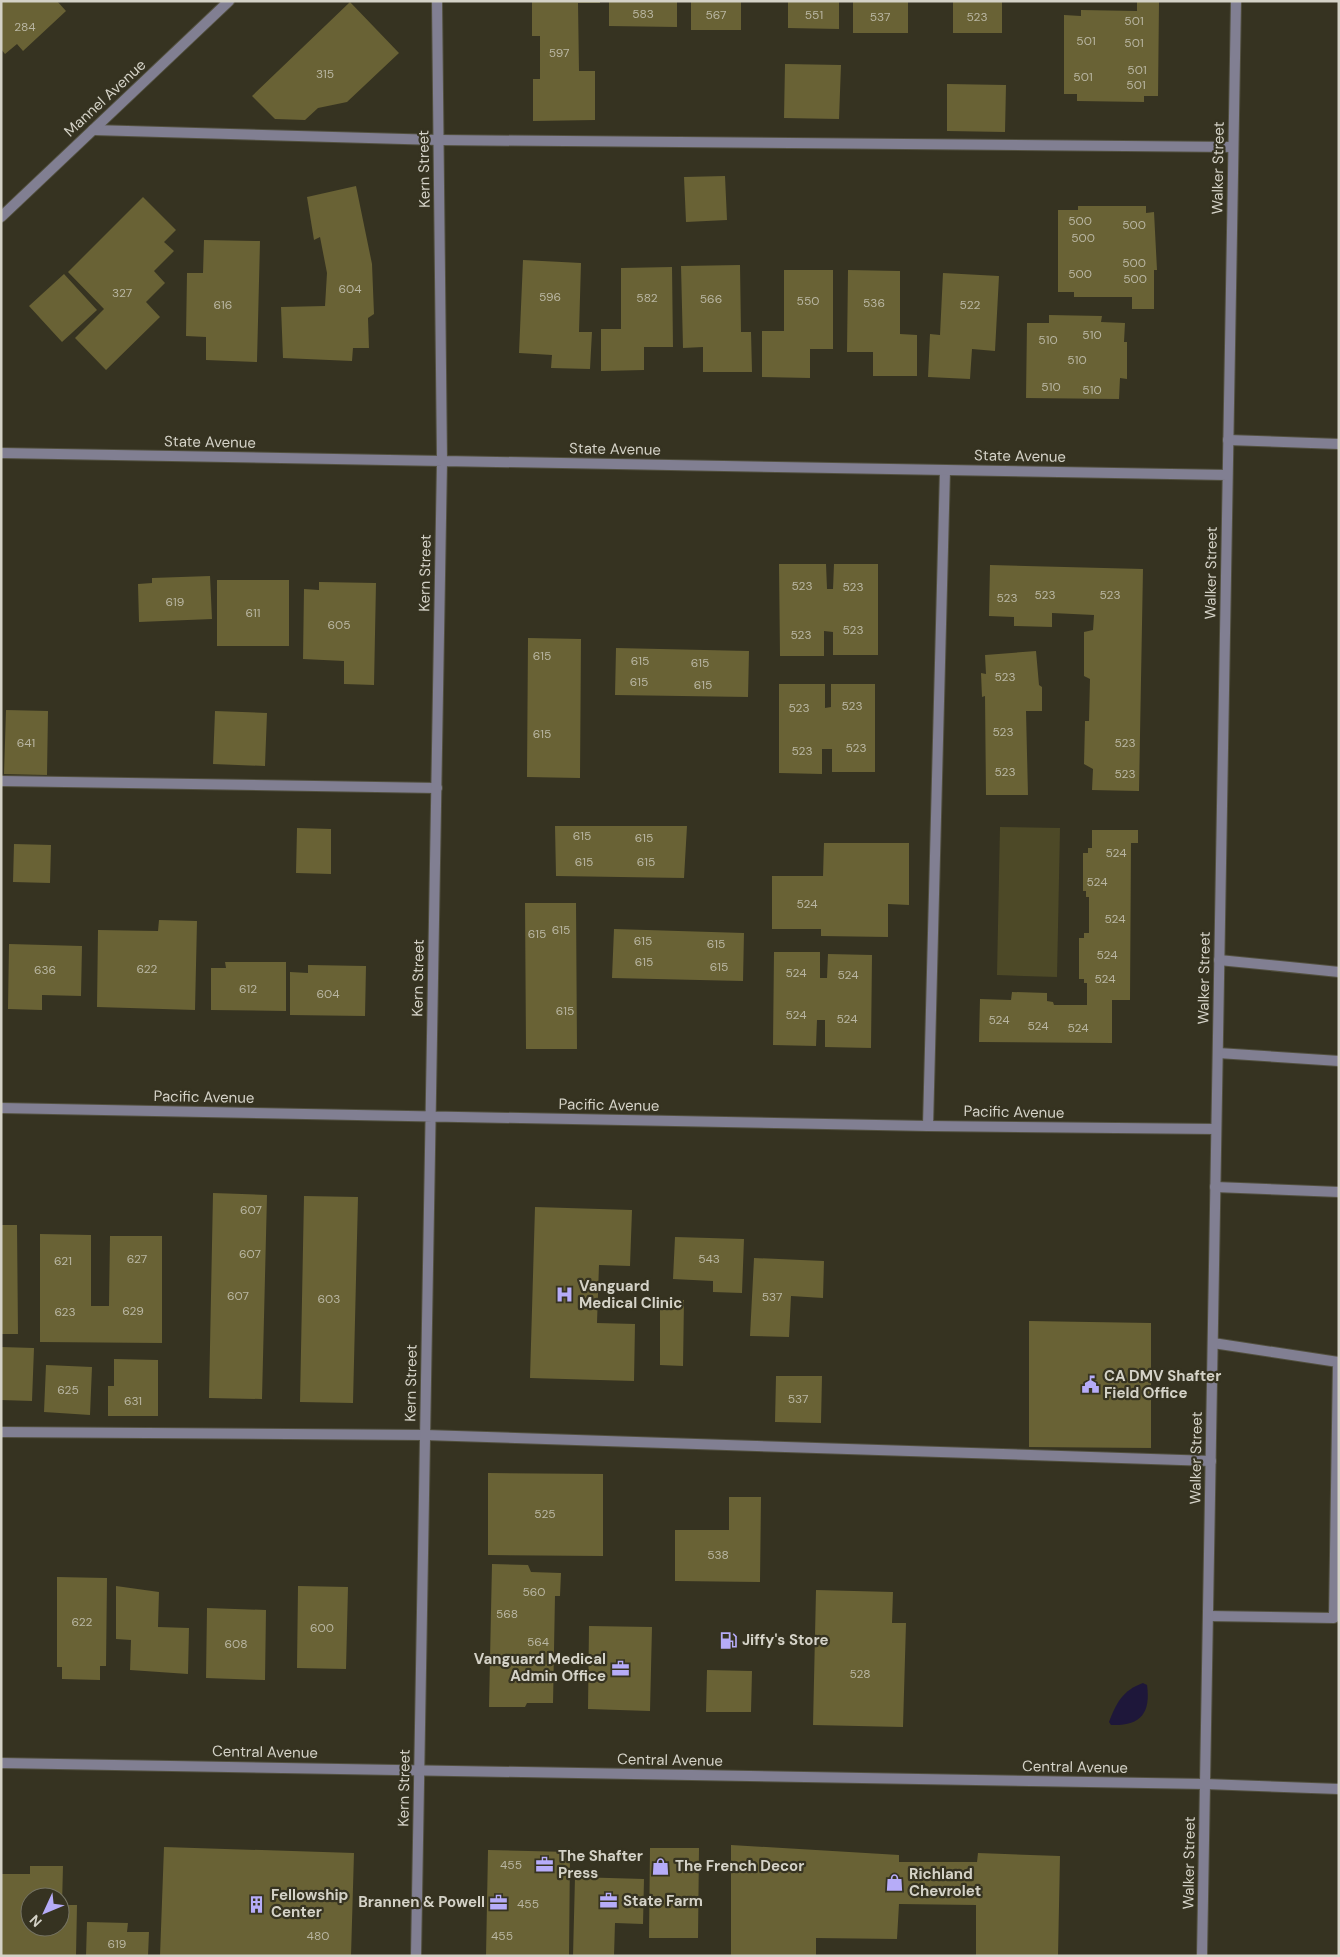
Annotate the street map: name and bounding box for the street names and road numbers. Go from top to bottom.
street label: Mannel Avenue [60,55,150,141]
street label: Walker Street [1207,121,1229,215]
street label: Kern Street [413,130,435,208]
street label: State Avenue [164,431,256,453]
street label: State Avenue [569,438,661,460]
street label: State Avenue [974,445,1066,467]
street label: Walker Street [1200,526,1222,620]
street label: Kern Street [414,534,436,612]
street label: Walker Street [1193,931,1215,1025]
street label: Kern Street [407,939,429,1017]
street label: Pacific Avenue [153,1086,255,1108]
street label: Pacific Avenue [558,1094,660,1116]
street label: Pacific Avenue [963,1101,1065,1123]
street label: Kern Street [400,1344,422,1422]
street label: Walker Street [1185,1411,1207,1505]
street label: Central Avenue [212,1741,318,1763]
street label: Kern Street [393,1749,415,1827]
street label: Central Avenue [617,1749,723,1771]
street label: Central Avenue [1022,1756,1128,1778]
street label: Walker Street [1178,1816,1200,1910]

